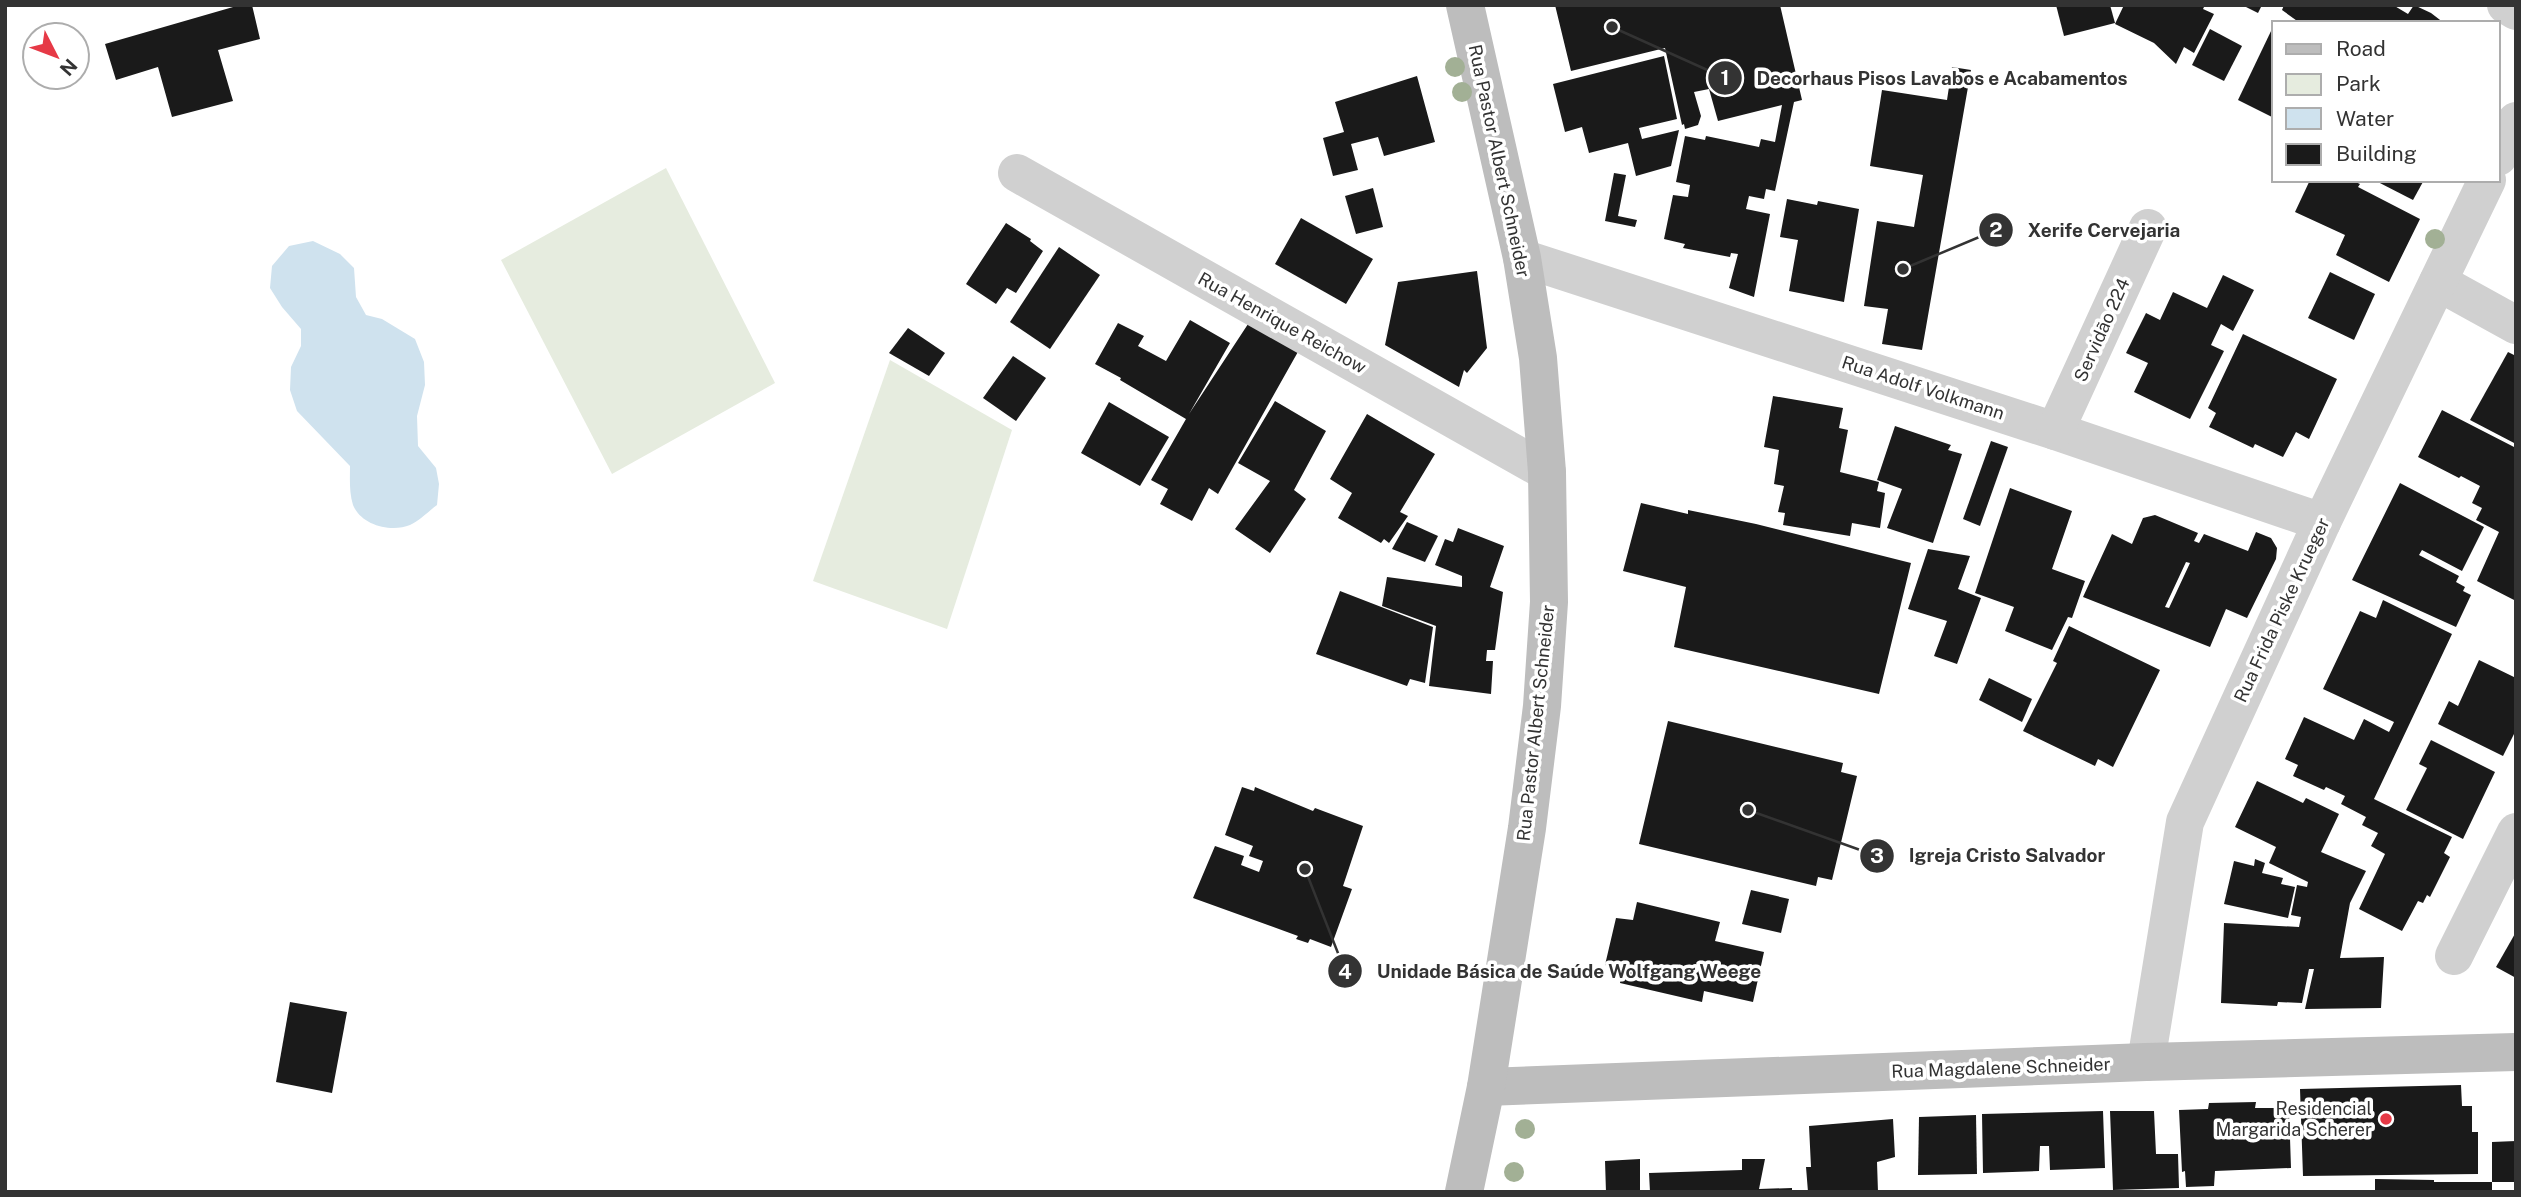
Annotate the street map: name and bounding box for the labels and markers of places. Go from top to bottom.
callout: Decorhaus Pisos Lavabos e Acabamentos [1707,58,2142,98]
callout: Xerife Cervejaria [1979,210,2195,250]
callout: Igreja Cristo Salvador [1859,836,2119,876]
callout: Unidade Básica de Saúde Wolfgang Weege [1327,951,1775,991]
place label: Residencial Margarida Scherer [2216,1098,2372,1140]
marker: Residencial Margarida Scherer [2378,1111,2394,1127]

